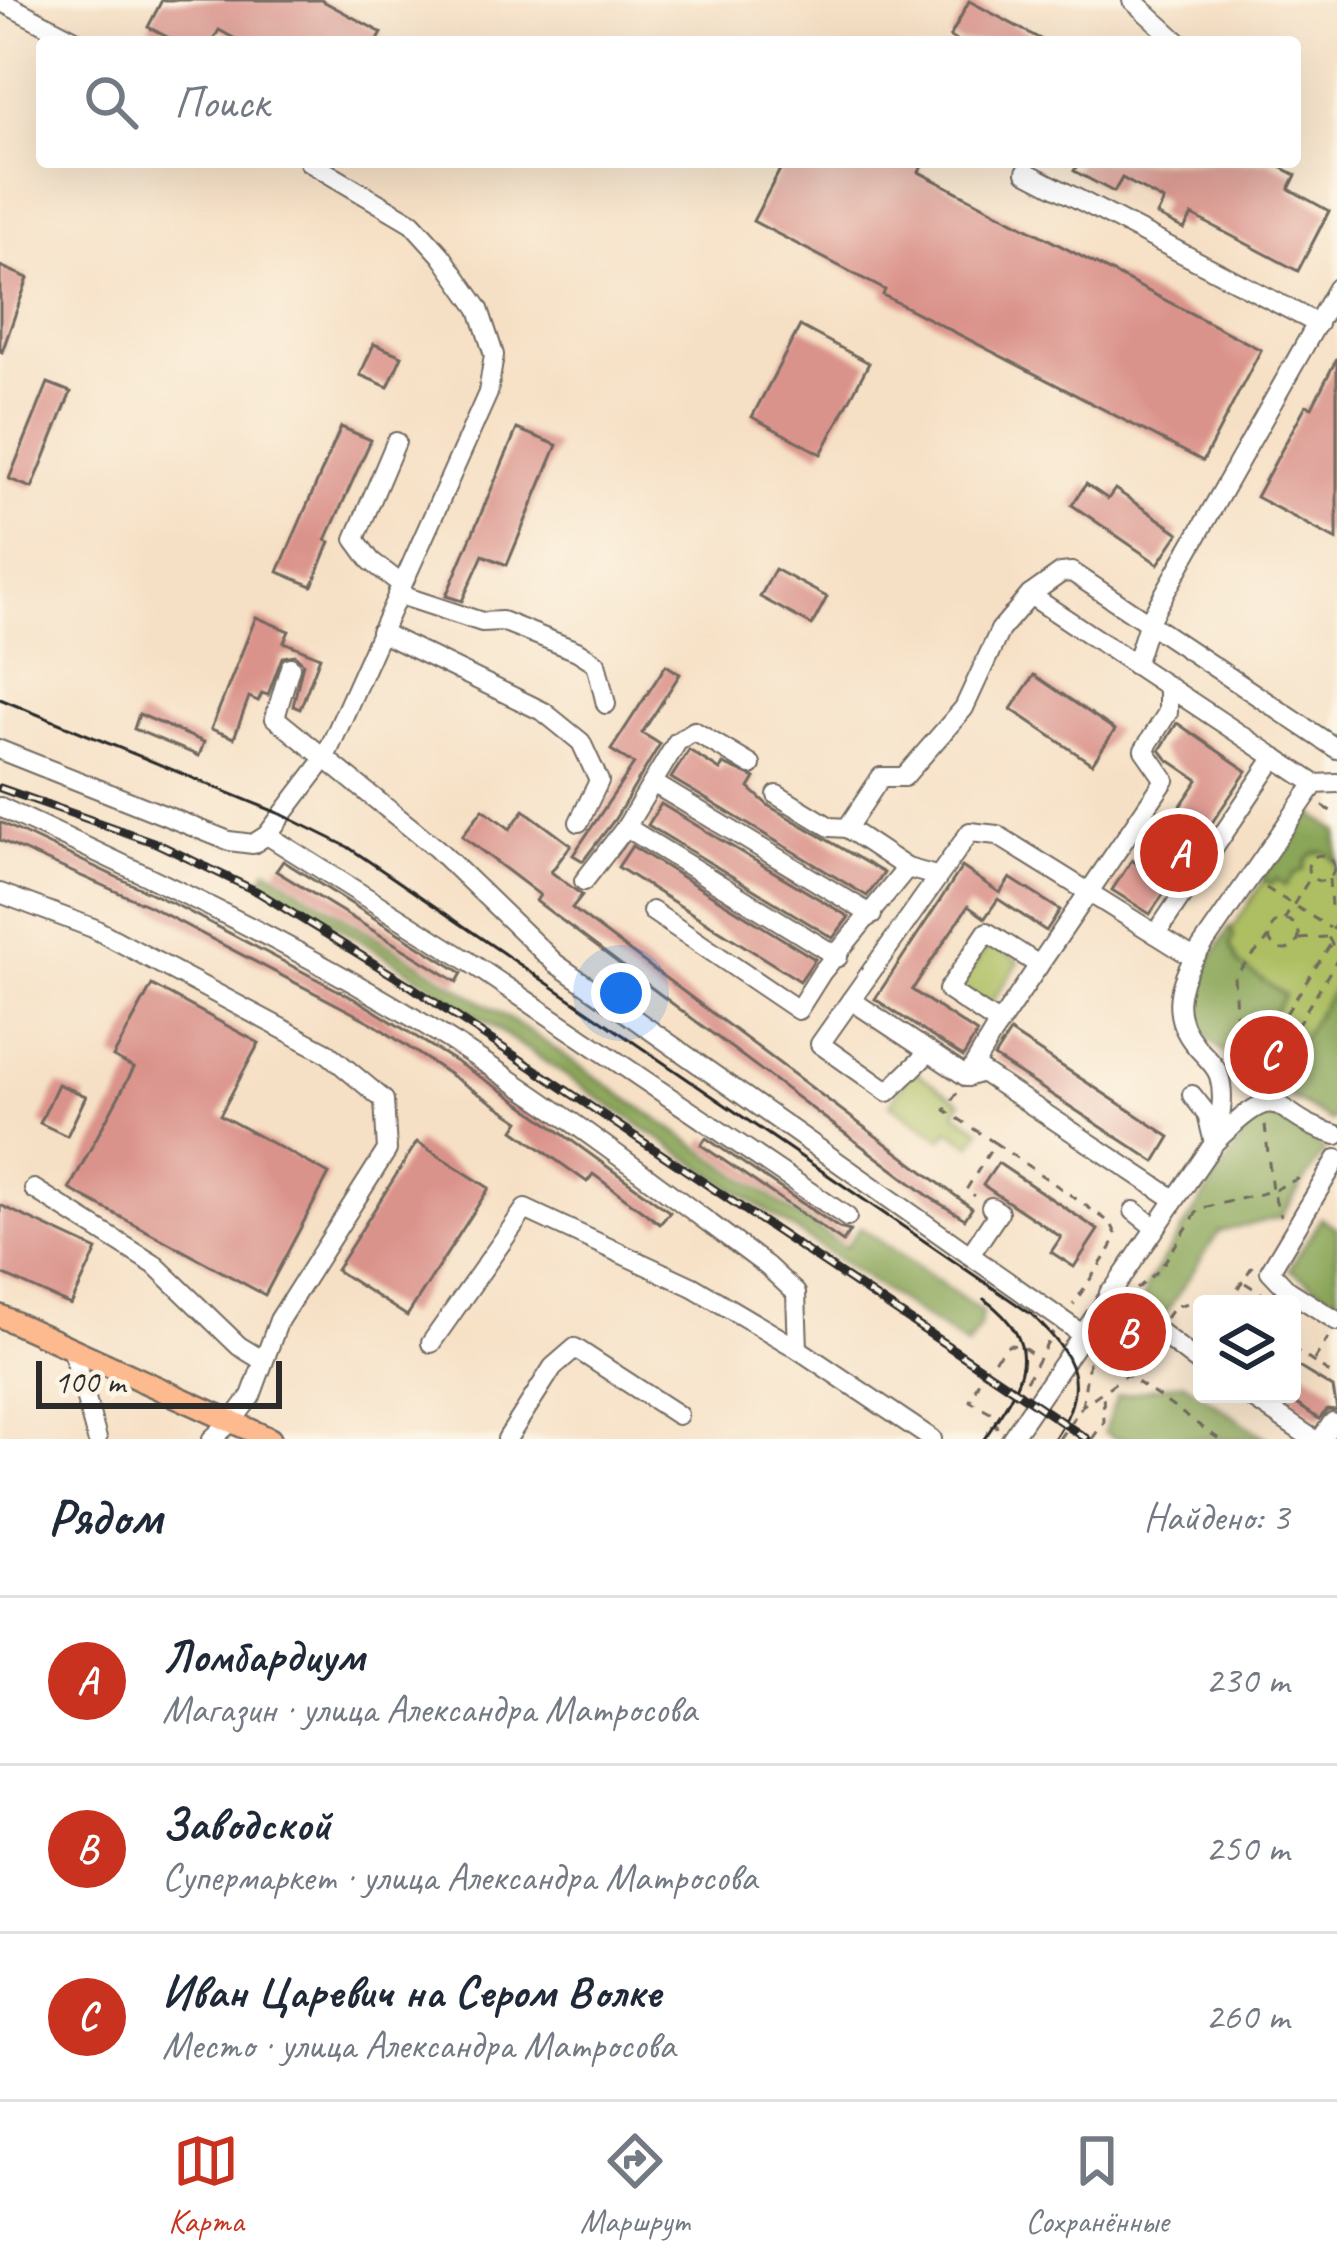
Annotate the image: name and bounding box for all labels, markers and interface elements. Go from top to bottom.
search box [36,36,1301,168]
icon: search [78,69,144,135]
text: Поиск [174,74,269,131]
pin: A [1140,808,1218,898]
your location [591,963,651,1023]
pin: C [1230,1010,1308,1100]
pin: B [1088,1287,1166,1377]
map controls [1193,1295,1301,1403]
button: layers [1193,1295,1301,1403]
scale bar [36,1355,282,1408]
text: 100 m [54,1361,125,1403]
text: Рядом [48,1485,162,1549]
text: Найдено: 3 [1144,1493,1289,1542]
text: Ломбардиум [162,1628,364,1685]
text: A [77,1656,97,1705]
text: 230 m [1205,1656,1289,1705]
text: Магазин · улица Александра Матросова [162,1685,697,1734]
text: Заводской [162,1796,331,1853]
text: B [77,1824,97,1873]
text: 250 m [1205,1824,1289,1873]
text: Супермаркет · улица Александра Матросова [162,1853,757,1902]
text: Иван Царевич на Сером Волке [162,1964,661,2021]
text: C [78,1992,96,2041]
text: 260 m [1205,1992,1289,2041]
text: Место · улица Александра Матросова [162,2021,675,2070]
tab: Карта [168,2128,244,2242]
tab: Маршрут [580,2128,689,2242]
tab: Сохранённые [1025,2128,1169,2242]

